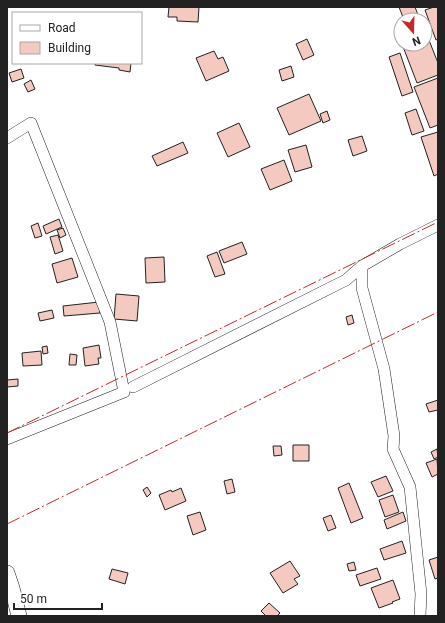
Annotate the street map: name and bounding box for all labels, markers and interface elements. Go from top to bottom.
legend [12,12,142,64]
north arrow [393,12,433,52]
text: Road [48,21,76,35]
text: N [410,33,422,48]
text: Building [48,41,91,55]
scale bar [14,585,102,611]
text: 50 m [20,592,47,606]

